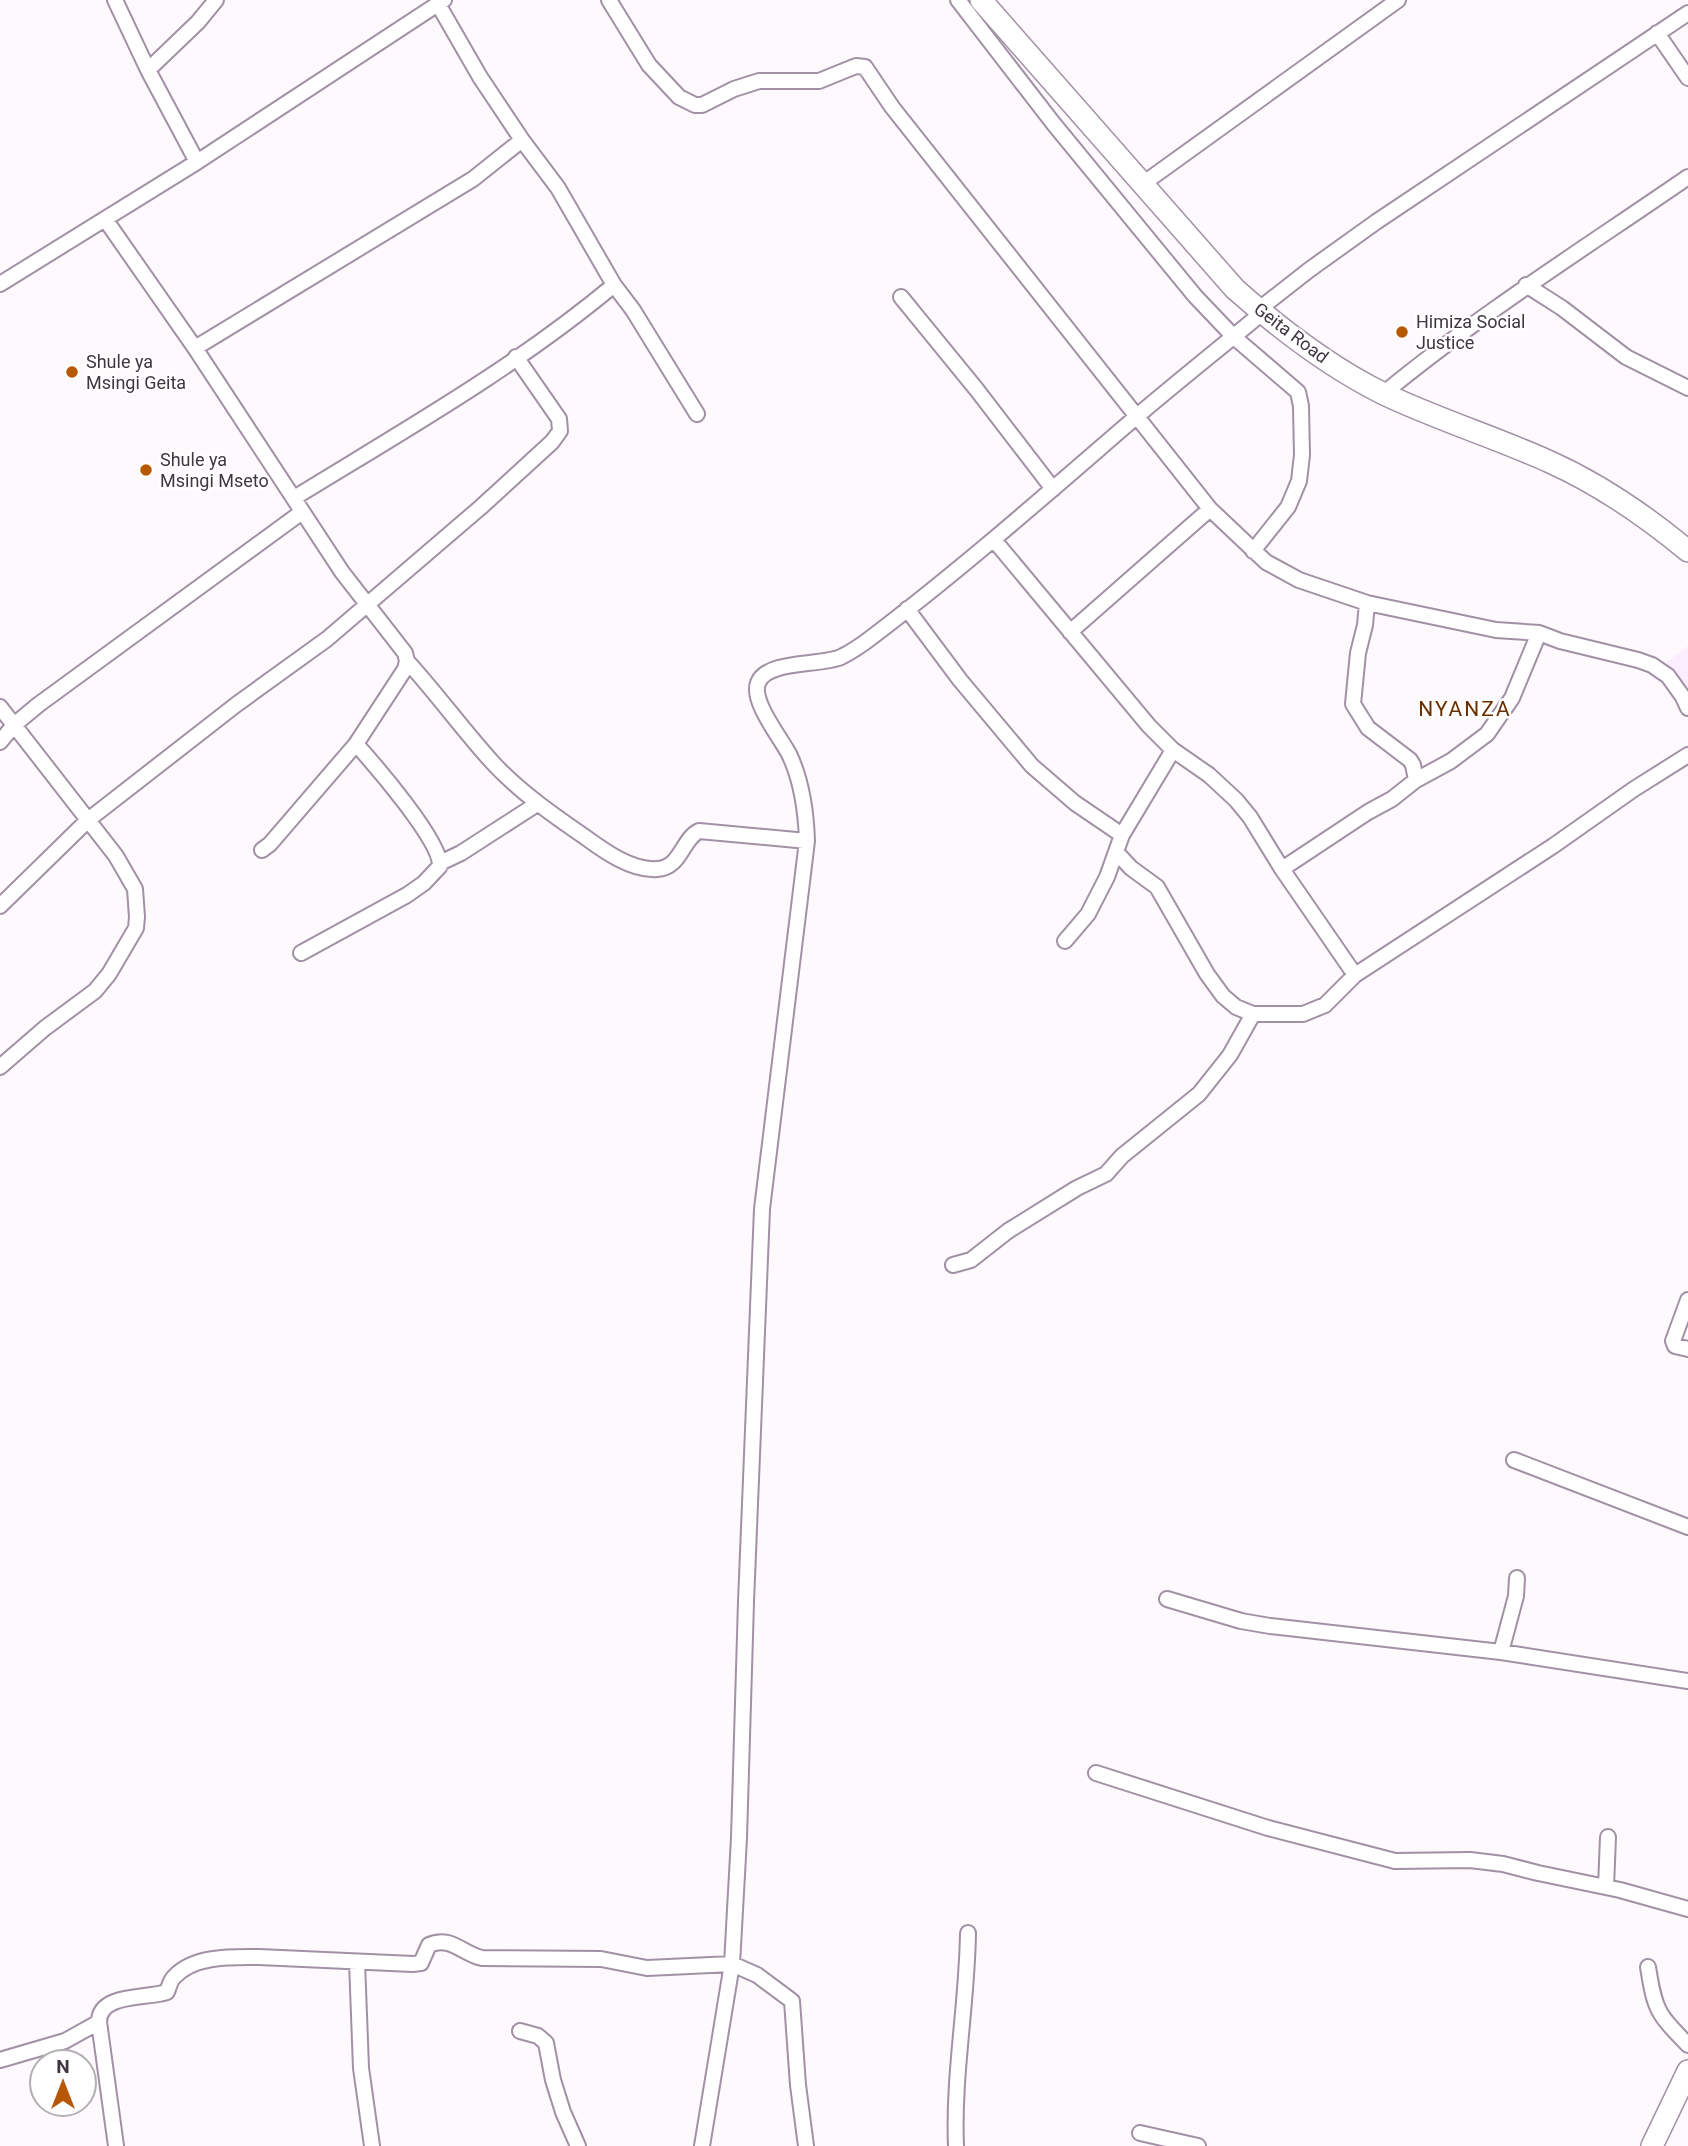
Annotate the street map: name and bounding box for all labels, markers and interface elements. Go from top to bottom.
street label: Geita Road [1250,298,1333,367]
place label: Himiza Social Justice [1416,311,1526,353]
marker: Himiza Social Justice [1394,324,1410,340]
place label: Shule ya Msingi Geita [86,351,186,393]
marker: Shule ya Msingi Geita [64,364,80,380]
place label: Shule ya Msingi Mseto [160,449,269,491]
marker: Shule ya Msingi Mseto [138,462,154,478]
district label: NYANZA [1418,697,1512,721]
north arrow [28,2048,98,2118]
text: N [56,2055,70,2078]

